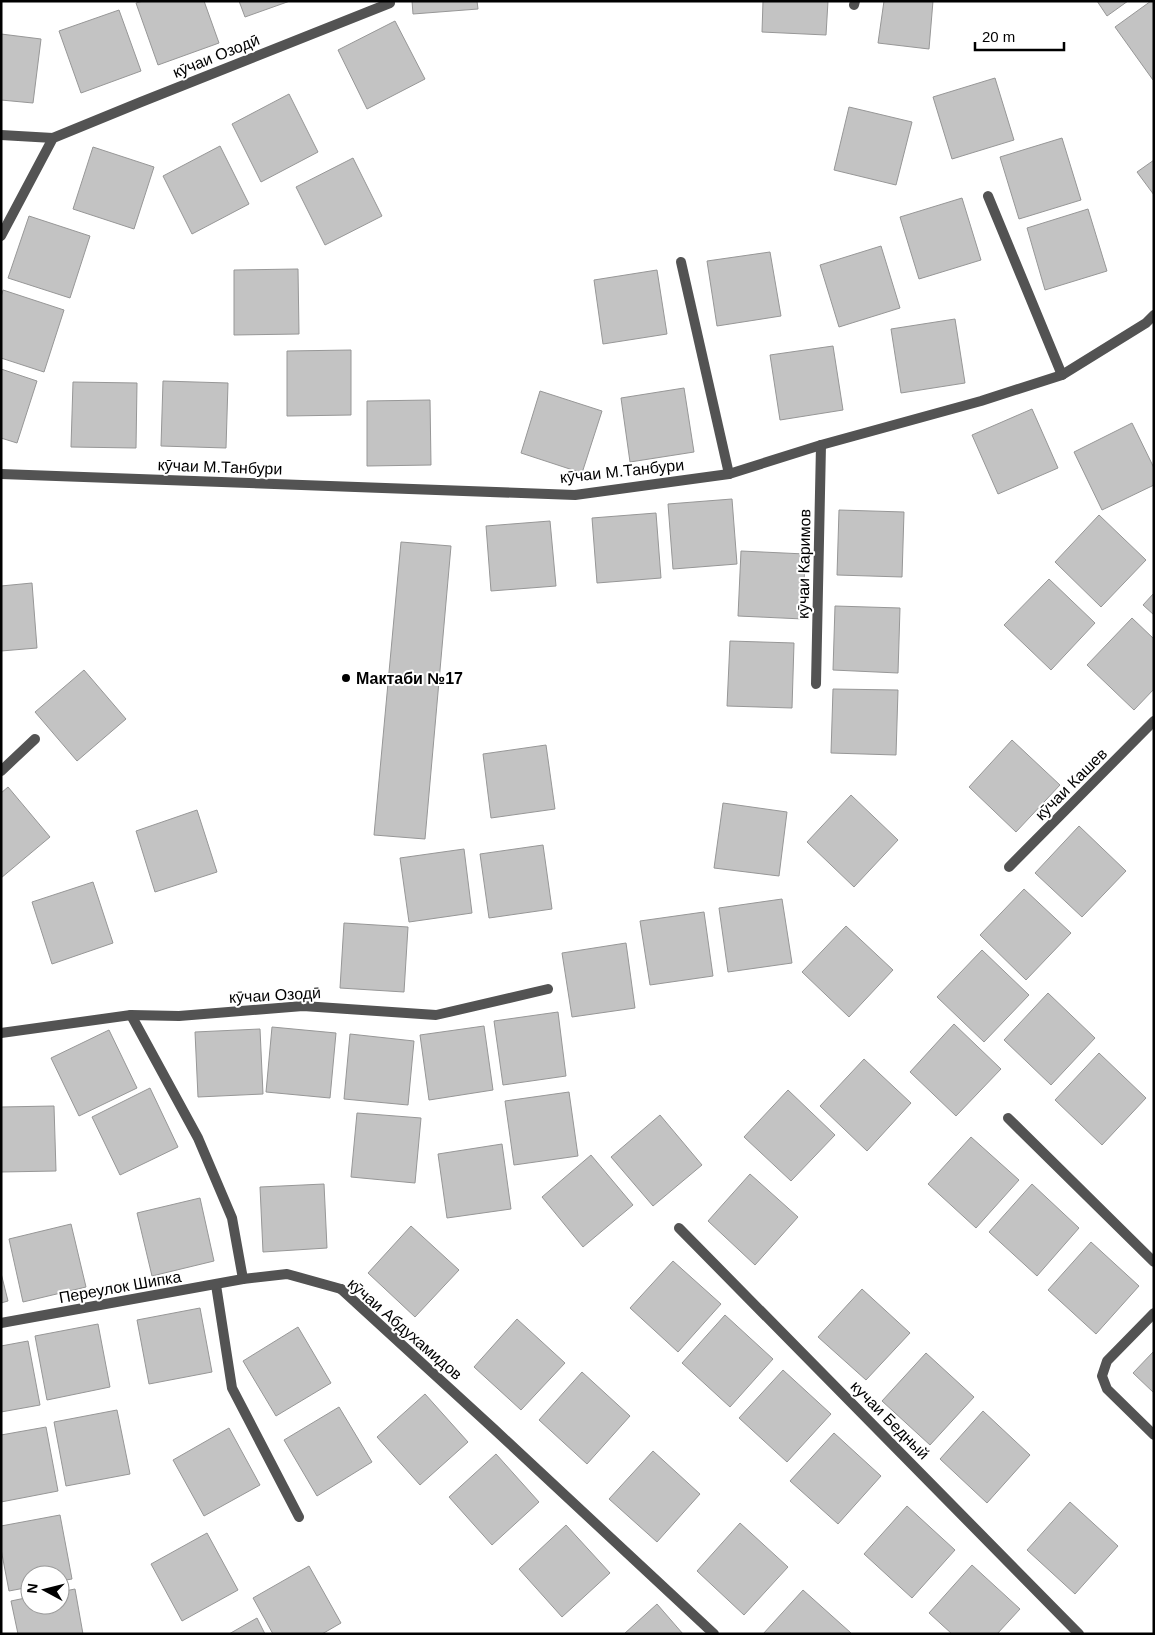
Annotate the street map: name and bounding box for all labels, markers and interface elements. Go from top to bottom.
scale bar [975,20,1064,52]
text: 20 m [982,28,1015,45]
street label: кӯчаи Озодӣ [170,31,262,81]
street label: кӯчаи М.Танбури [157,456,283,478]
street label: кӯчаи М.Танбури [559,456,685,486]
street label: кӯчаи Каримов [795,509,813,619]
place label: Мактаби №17 [356,670,463,687]
marker: Мактаби №17 [340,672,352,684]
street label: кӯчаи Кашев [1032,745,1110,823]
street label: кӯчаи Озодӣ [229,984,321,1006]
street label: Переулок Шипка [57,1268,183,1306]
street label: кӯчаи Абдухамидов [345,1275,465,1383]
street label: кучаи Бедный [847,1377,933,1463]
north arrow [20,1565,70,1615]
text: N [24,1582,41,1594]

